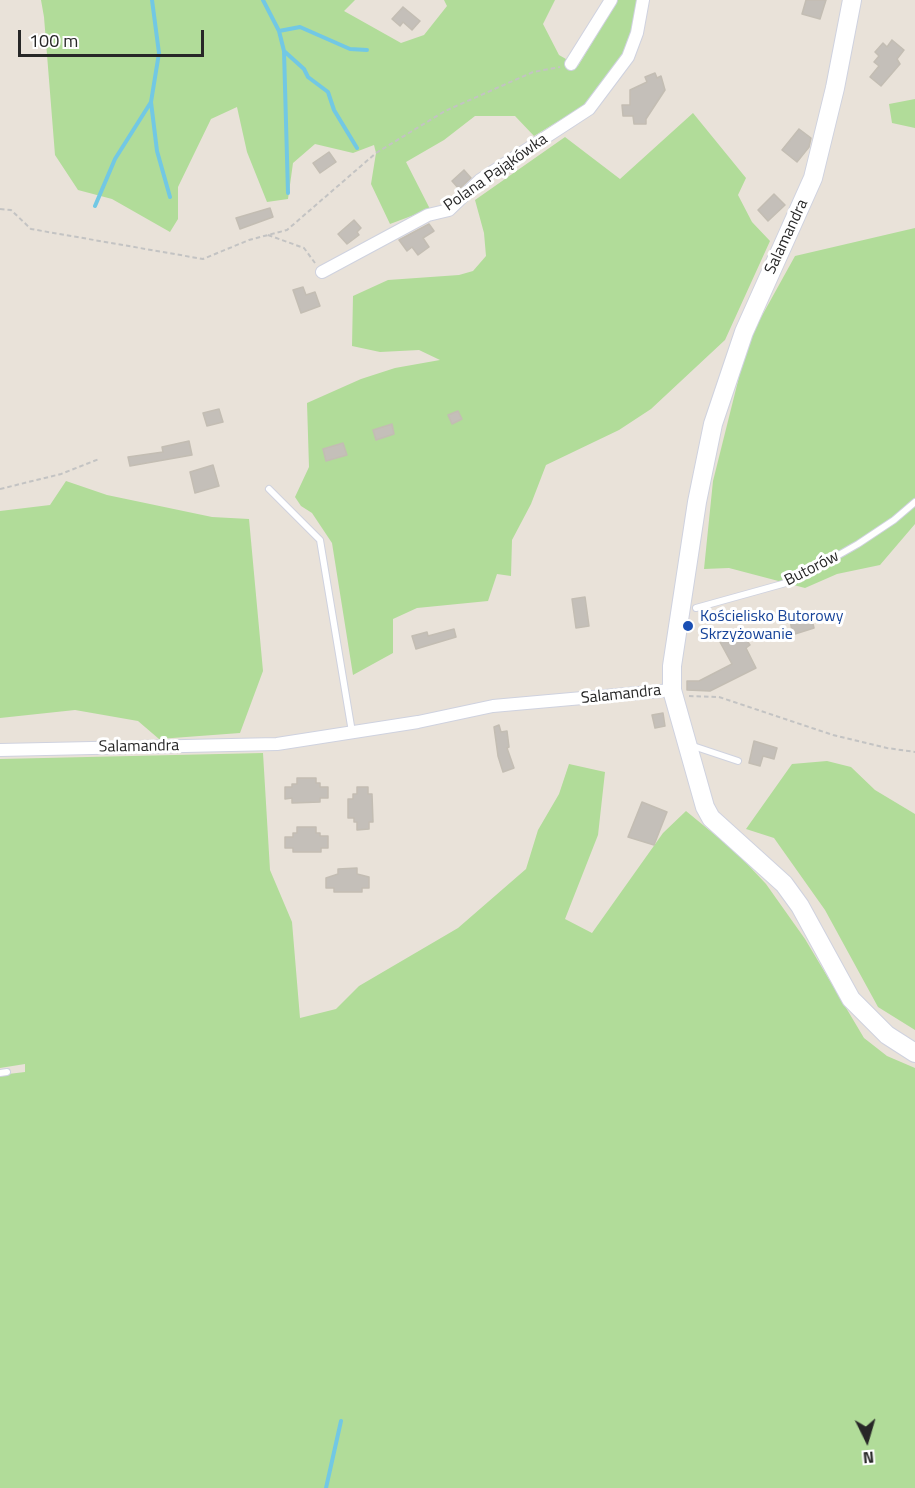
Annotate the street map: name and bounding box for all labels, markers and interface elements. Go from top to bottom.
scale bar [21,18,207,56]
text: 100 m [29,27,78,54]
street label: Polana Pająkówka [440,130,552,216]
street label: Salamandra [761,197,813,277]
street label: Butorów [782,547,842,591]
place label: Kościelisko Butorowy Skrzyżowanie [700,607,843,645]
marker: Kościelisko Butorowy Skrzyżowanie [681,619,695,633]
street label: Salamandra [580,681,662,709]
street label: Salamandra [99,737,179,757]
north arrow [837,1410,897,1470]
text: N [862,1445,875,1470]

